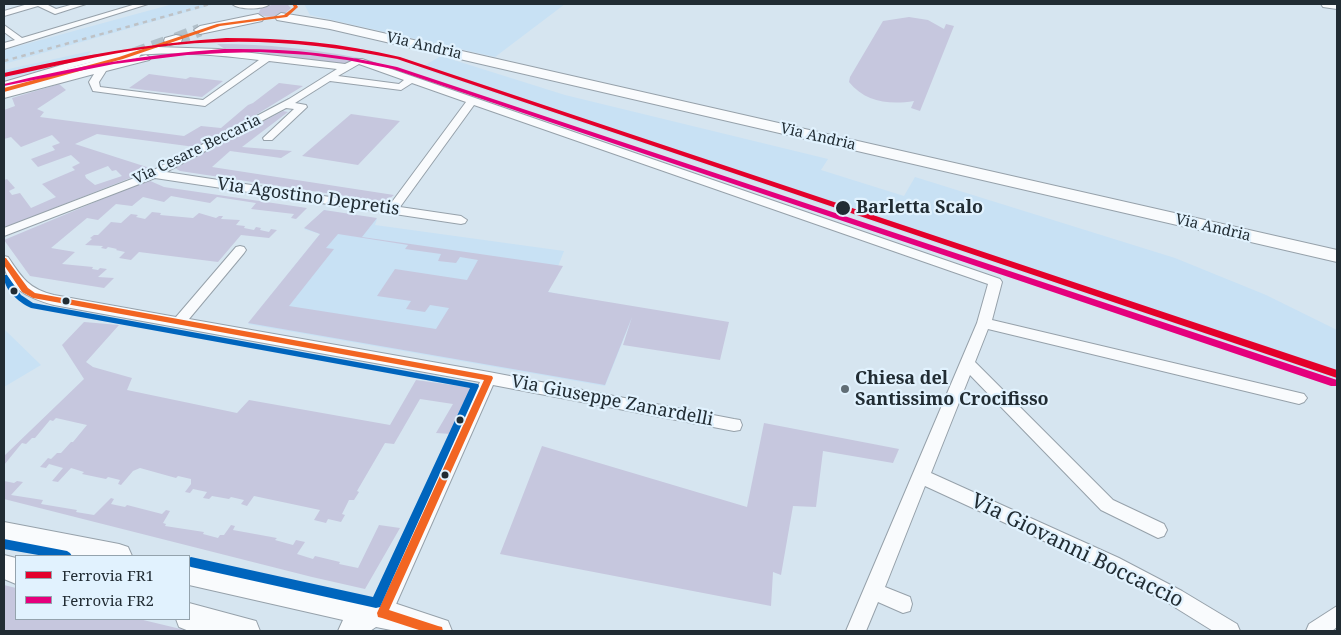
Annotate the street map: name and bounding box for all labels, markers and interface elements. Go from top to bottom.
street label: Via Andria [384,29,464,63]
street label: Via Cesare Beccaria [130,111,264,189]
street label: Via Andria [778,120,858,154]
street label: Via Agostino Depretis [215,173,401,221]
place label: Barletta Scalo [856,197,983,219]
marker: Barletta Scalo [834,199,852,217]
street label: Via Andria [1173,211,1253,245]
unlabelled marker [9,286,19,296]
unlabelled marker [61,296,71,306]
place label: Chiesa del Santissimo Crocifisso [855,368,1049,410]
street label: Via Giuseppe Zanardelli [509,371,715,431]
marker: Chiesa del Santissimo Crocifisso [839,383,851,395]
unlabelled marker [455,415,465,425]
unlabelled marker [440,470,450,480]
street label: Via Giovanni Boccaccio [967,489,1187,613]
legend [15,555,190,620]
text: Ferrovia FR1 [62,565,154,585]
text: Ferrovia FR2 [62,590,154,610]

